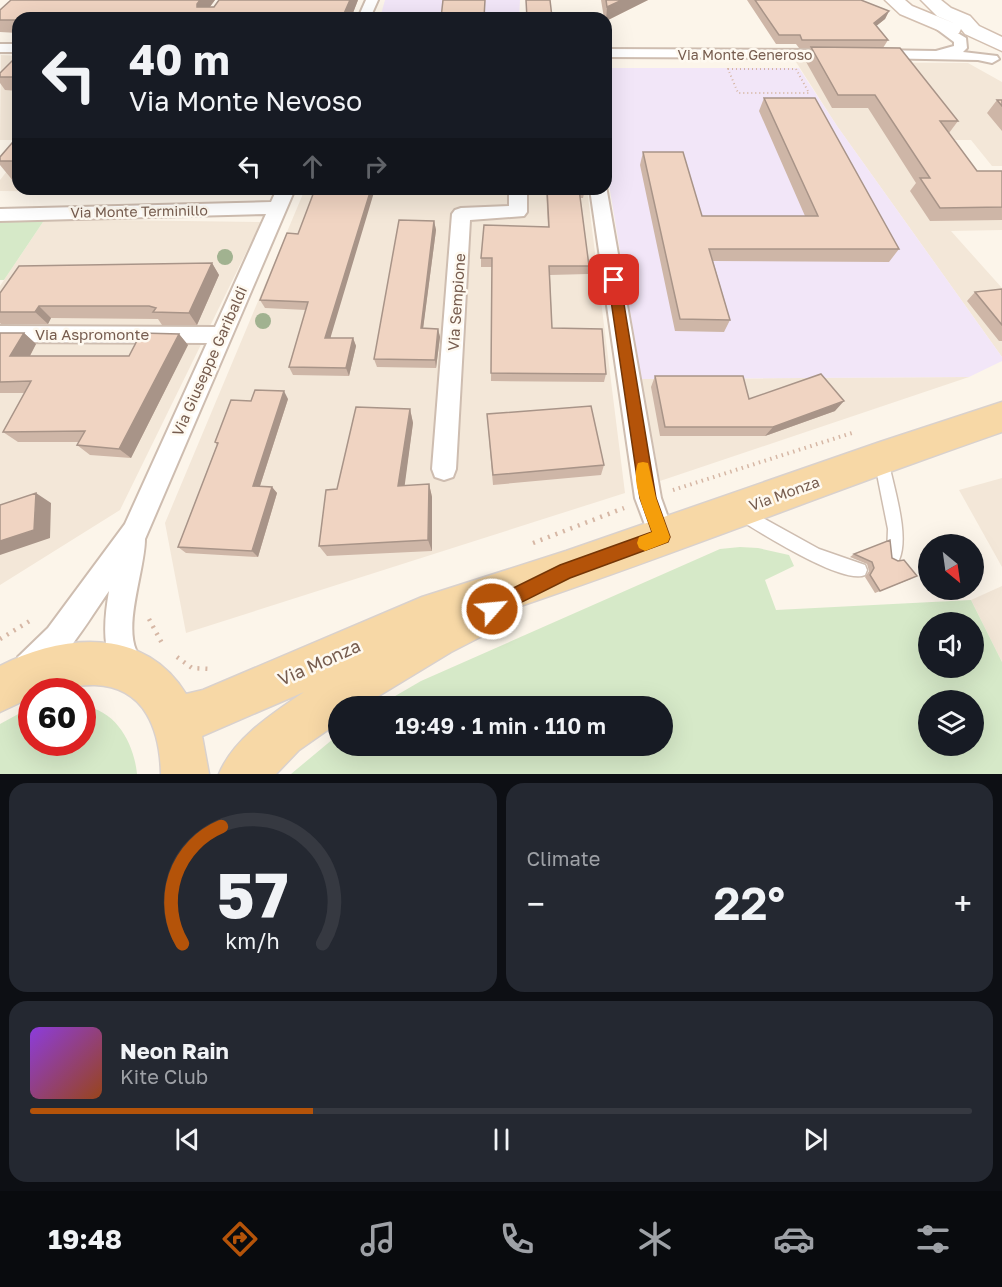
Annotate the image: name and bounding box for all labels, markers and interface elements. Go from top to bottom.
text: 40 m [129,34,230,84]
icon: left [30,36,108,114]
street label: Via Monte Generoso [678,46,812,63]
text: Via Monte Nevoso [129,85,362,117]
icon: left [233,150,266,183]
icon: ahead [296,150,329,183]
icon: right [359,150,392,183]
street label: Via Monte Terminillo [70,201,208,221]
street label: Via Sempione [444,252,468,352]
pin [588,254,639,305]
icon: arrive [597,263,630,296]
street label: Via Giuseppe Garibaldi [168,283,250,439]
street label: Via Aspromonte [35,325,149,343]
street label: Via Monza [746,472,822,514]
north arrow [918,534,984,600]
map controls [918,534,984,756]
position arrow [460,577,524,641]
button: sound [918,612,984,678]
street label: Via Monza [274,634,364,690]
speed limit sign: 60 [18,678,96,756]
button: layers [918,690,984,756]
text: 19:49 · 1 min · 110 m [395,712,606,739]
text: Climate [527,846,600,870]
text: 57 [217,857,289,932]
text: 22° [714,876,785,930]
text: − [527,884,545,923]
text: + [954,884,972,923]
text: km/h [225,929,280,955]
text: Neon Rain [120,1037,229,1064]
text: Kite Club [120,1064,208,1088]
icon: previous [171,1123,204,1156]
icon: pause [485,1123,518,1156]
icon: next [799,1123,832,1156]
icon: directions [219,1218,261,1260]
icon: music [357,1218,399,1260]
icon: phone [496,1218,538,1260]
icon: climate [634,1218,676,1260]
icon: car [773,1218,815,1260]
icon: filters [912,1218,954,1260]
text: 19:48 [48,1223,122,1255]

